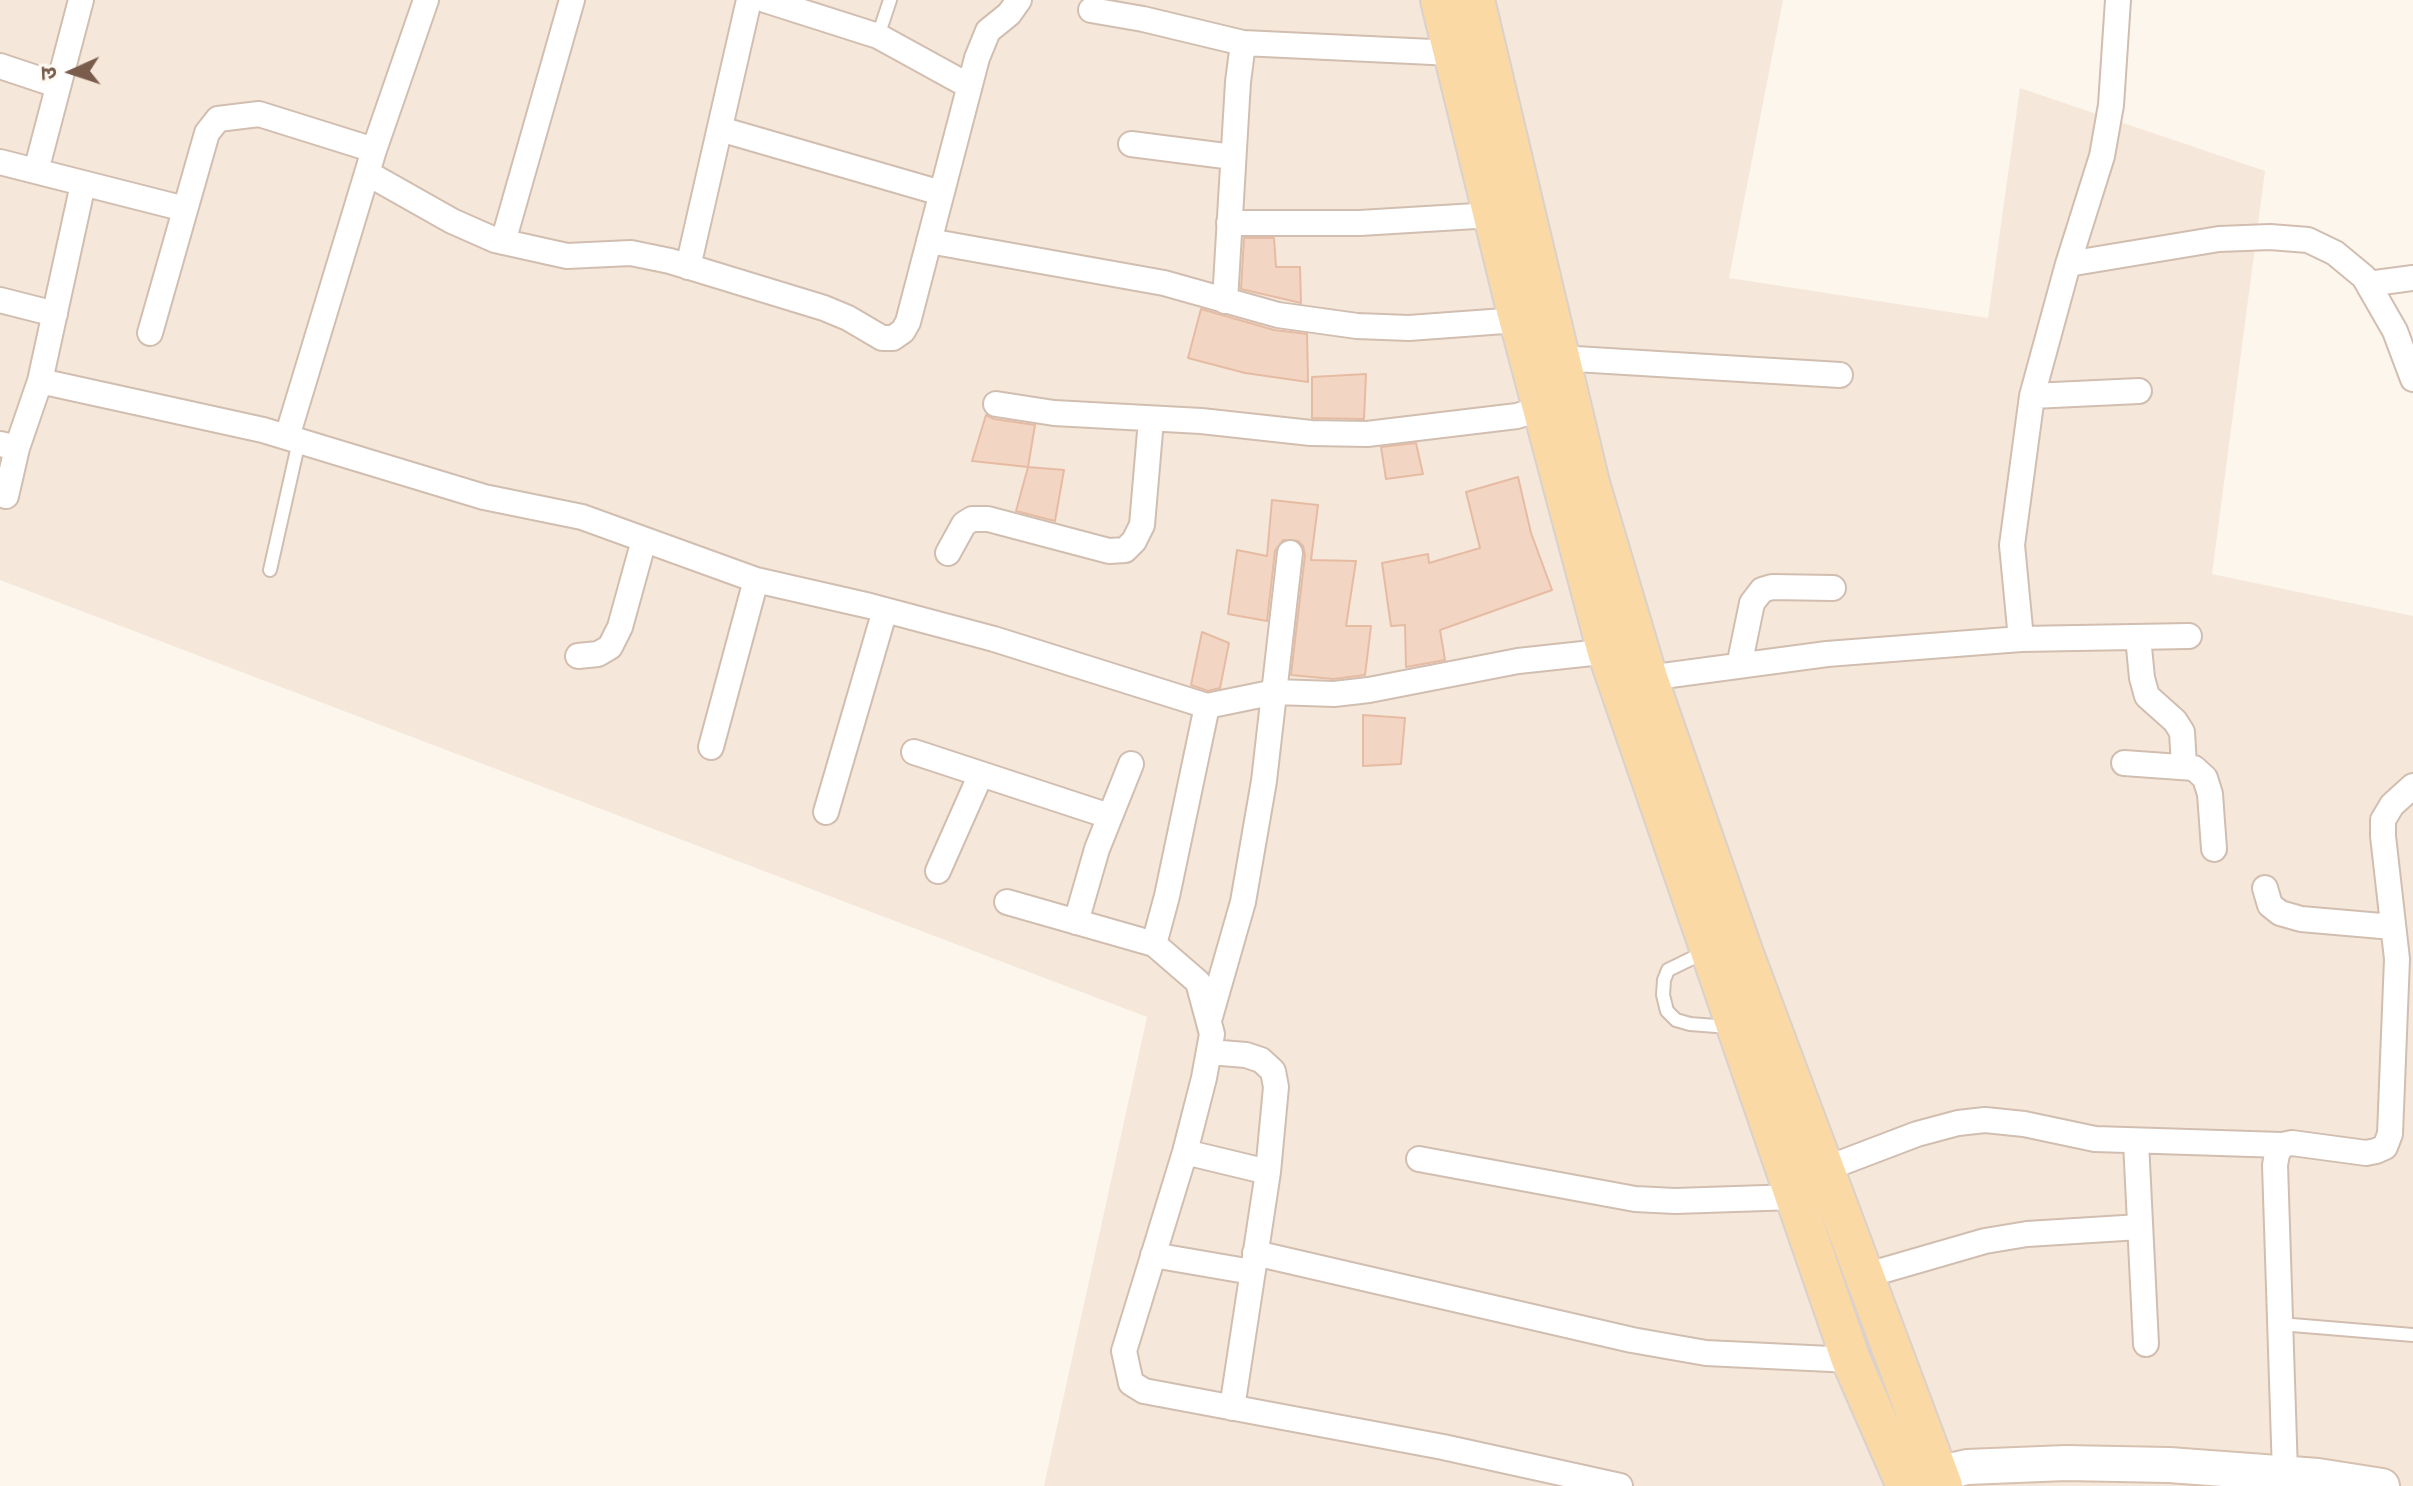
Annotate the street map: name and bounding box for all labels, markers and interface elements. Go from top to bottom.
north arrow [32,32,112,112]
text: उ [34,66,62,80]

